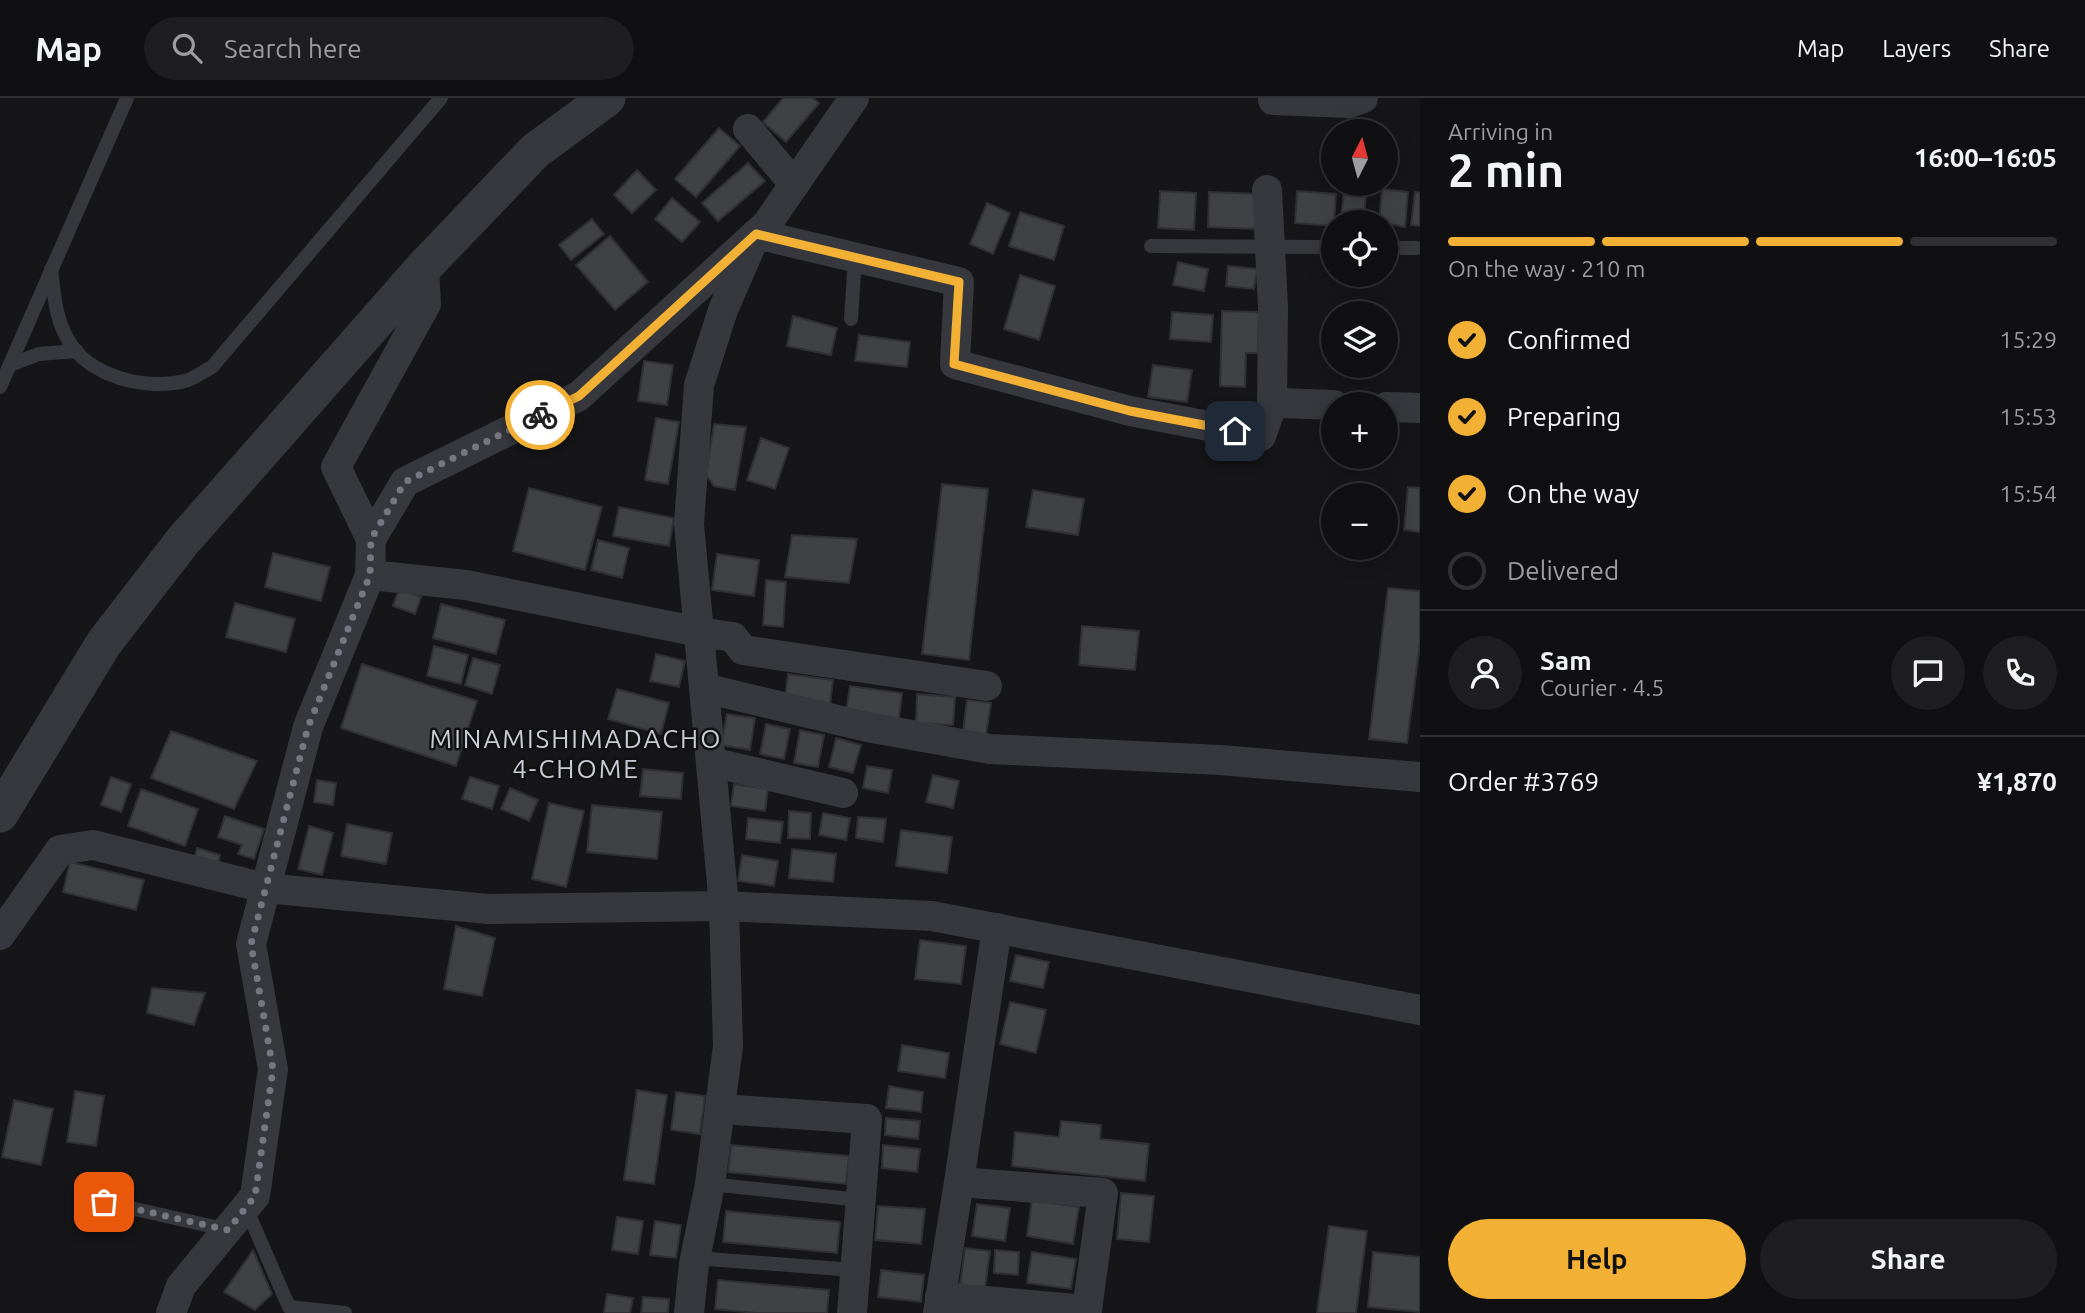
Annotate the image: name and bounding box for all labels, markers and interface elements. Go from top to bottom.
search box [144,17,634,80]
icon: search [168,29,206,67]
text: Map [35,30,102,67]
text: Search here [224,34,362,63]
text: Map [1797,35,1844,62]
text: Layers [1882,35,1951,62]
text: Share [1989,35,2050,62]
north arrow [1321,119,1398,196]
map controls [1321,119,1398,560]
text: Arriving in [1448,119,1553,144]
text: 16:00–16:05 [1914,143,2057,172]
text: 2 min [1448,144,1564,196]
button: locate [1321,210,1398,287]
text: On the way · 210 m [1448,256,1645,281]
button: layers [1321,301,1398,378]
icon: check [1448,321,1486,359]
text: Confirmed [1507,325,1631,354]
text: 15:29 [1999,327,2057,352]
courier [505,380,575,450]
button: + [1321,392,1398,469]
icon: bike [521,396,559,434]
icon: check [1448,398,1486,436]
pin [1205,401,1265,461]
text: Preparing [1507,402,1621,431]
text: 15:53 [1999,404,2057,429]
icon: home [1216,412,1254,450]
icon: check [1448,475,1486,513]
text: On the way [1507,479,1639,508]
text: 15:54 [1999,481,2057,506]
button: − [1321,483,1398,560]
text: Delivered [1507,556,1619,585]
button: person [1448,636,1522,710]
button: chat [1891,636,1965,710]
button: phone [1983,636,2057,710]
text: Sam [1540,646,1592,675]
text: Courier · 4.5 [1540,675,1664,700]
district label: MINAMISHIMADACHO 4-CHOME [430,724,722,783]
text: Order #3769 [1448,767,1599,796]
text: ¥1,870 [1977,767,2057,796]
pin [74,1172,134,1232]
icon: bag [85,1183,123,1221]
button: Help [1448,1219,1746,1299]
button: Share [1760,1219,2057,1299]

